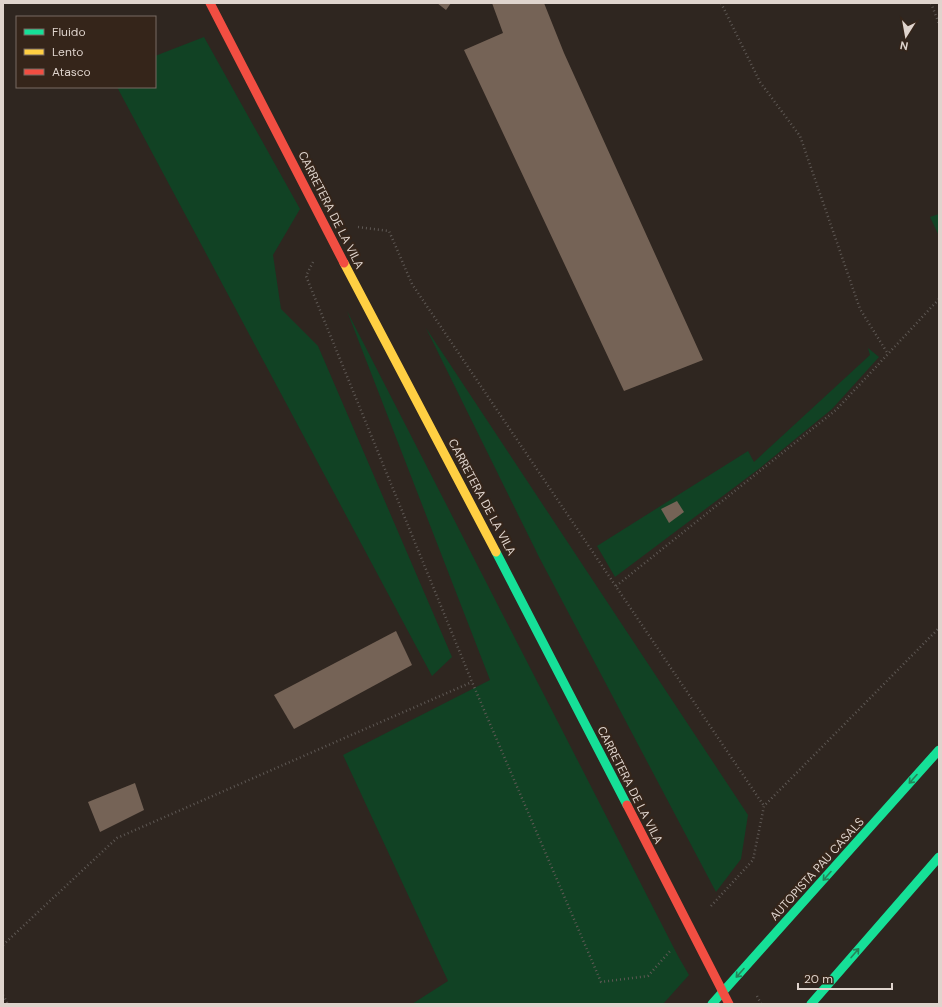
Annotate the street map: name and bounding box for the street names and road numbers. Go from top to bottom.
street label: CARRETERA DE LA VILA [294,148,368,272]
street label: CARRETERA DE LA VILA [444,436,520,558]
street label: CARRETERA DE LA VILA [593,723,667,847]
street label: AUTOPISTA PAU CASALS [766,814,868,924]

